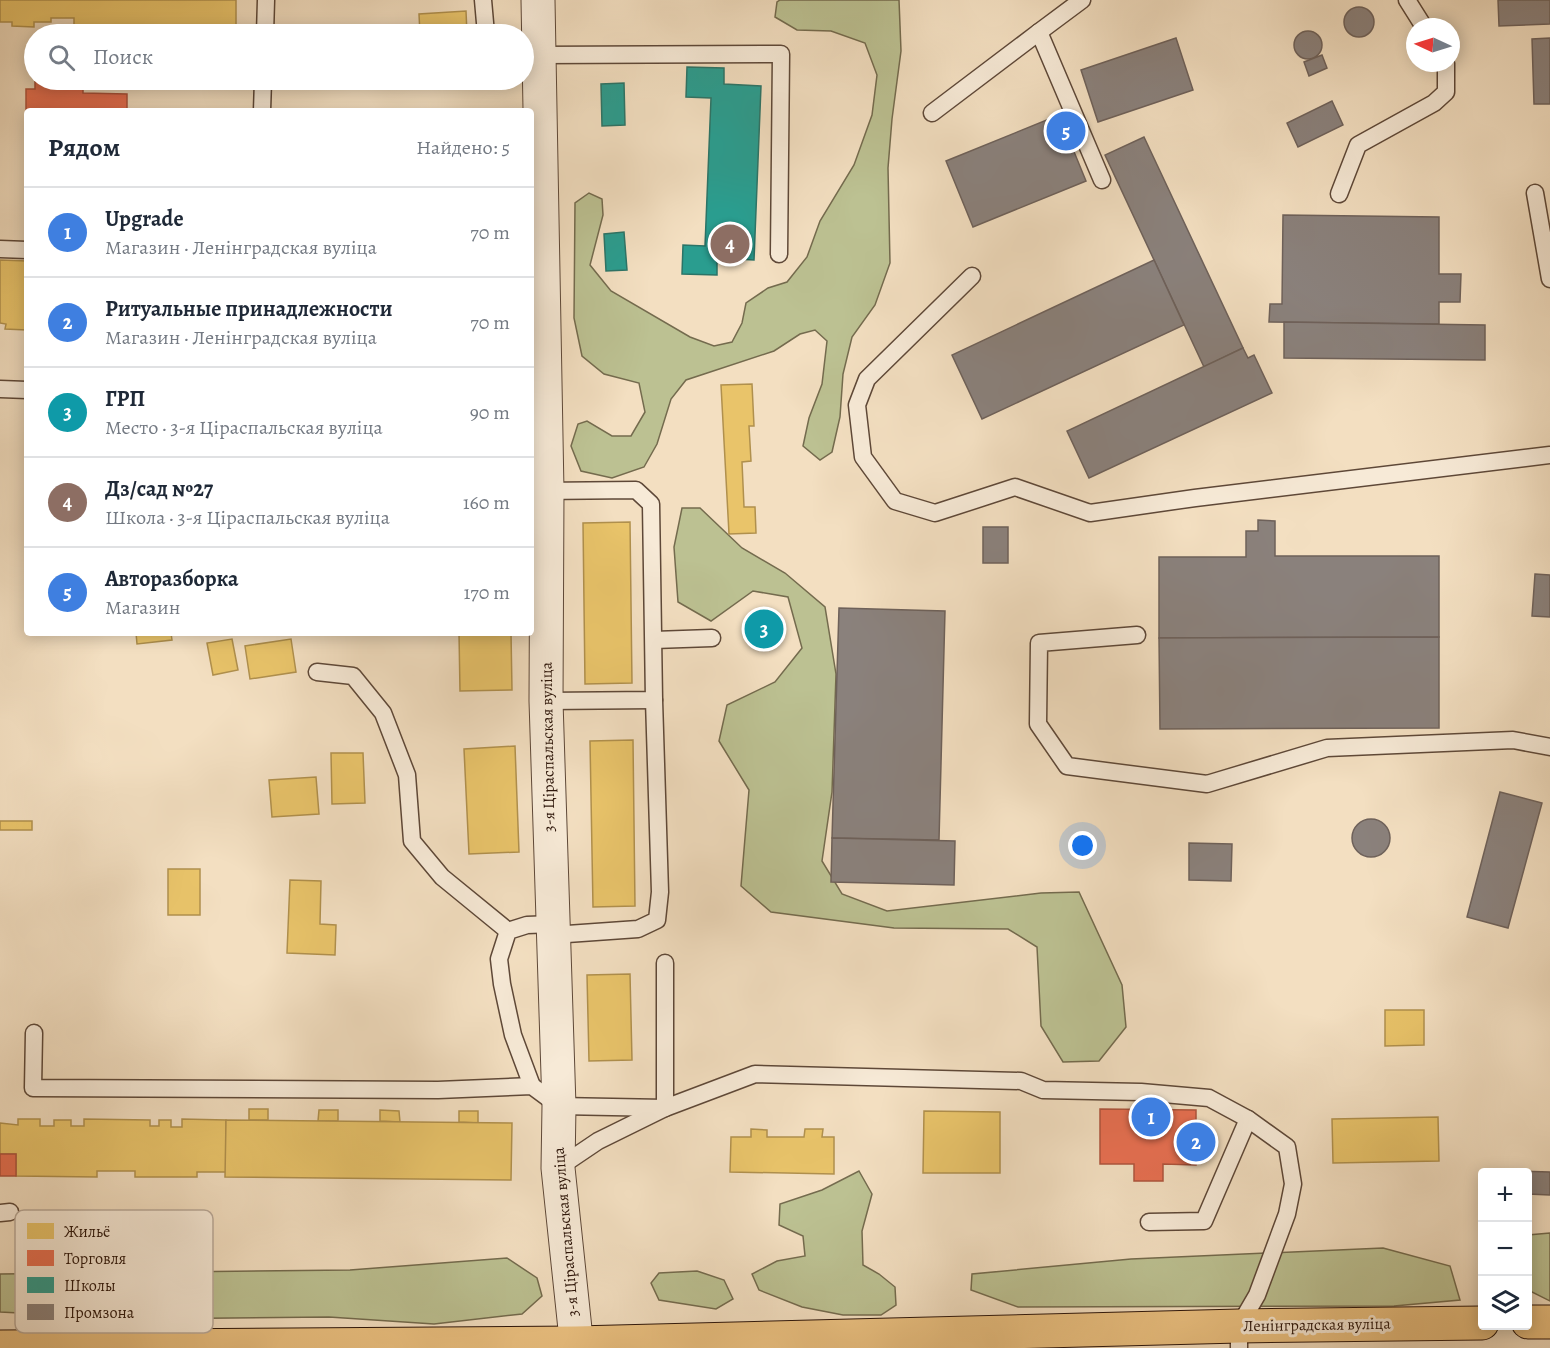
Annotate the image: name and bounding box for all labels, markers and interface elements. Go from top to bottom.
north arrow [1406,18,1460,72]
search box [24,24,534,90]
icon: search [45,41,78,74]
text: Поиск [93,42,153,72]
pin: 5 [1046,108,1086,154]
text: Рядом [48,130,120,165]
text: Найдено: 5 [416,134,510,161]
text: Upgrade [105,204,184,234]
text: 1 [64,219,71,246]
text: 70 m [470,219,510,246]
pin: 4 [710,222,750,266]
text: Магазин · Ленінградская вуліца [105,234,377,261]
text: Ритуальные принадлежности [105,294,393,324]
text: 2 [63,309,72,336]
text: 70 m [470,309,510,336]
text: Магазин · Ленінградская вуліца [105,324,377,351]
text: ГРП [105,384,145,414]
text: 3 [63,399,72,426]
text: 90 m [470,399,510,426]
text: Место · 3-я Ціраспальская вуліца [105,414,383,441]
text: Дз/сад №27 [105,474,213,504]
text: 4 [63,489,72,516]
text: 160 m [463,489,510,516]
text: Школа · 3-я Ціраспальская вуліца [105,504,390,531]
text: Авторазборка [105,564,238,594]
text: 5 [63,579,72,606]
text: 170 m [464,579,510,606]
text: Магазин [105,594,180,621]
pin: 3 [744,606,783,652]
street label: 3-я Ціраспальская вуліца [536,661,560,832]
your location [1068,831,1097,860]
pin: 1 [1132,1094,1170,1140]
pin: 2 [1176,1120,1216,1164]
street label: 3-я Ціраспальская вуліца [548,1146,584,1318]
map controls [1478,1168,1532,1330]
button: + [1478,1168,1532,1222]
legend [15,1210,213,1333]
text: Жильё [64,1221,110,1243]
button: − [1478,1222,1532,1276]
text: Торговля [64,1248,127,1270]
text: Школы [64,1275,116,1297]
button: layers [1478,1276,1532,1330]
text: Промзона [64,1302,135,1324]
street label: Ленінградская вуліца [1243,1313,1392,1337]

